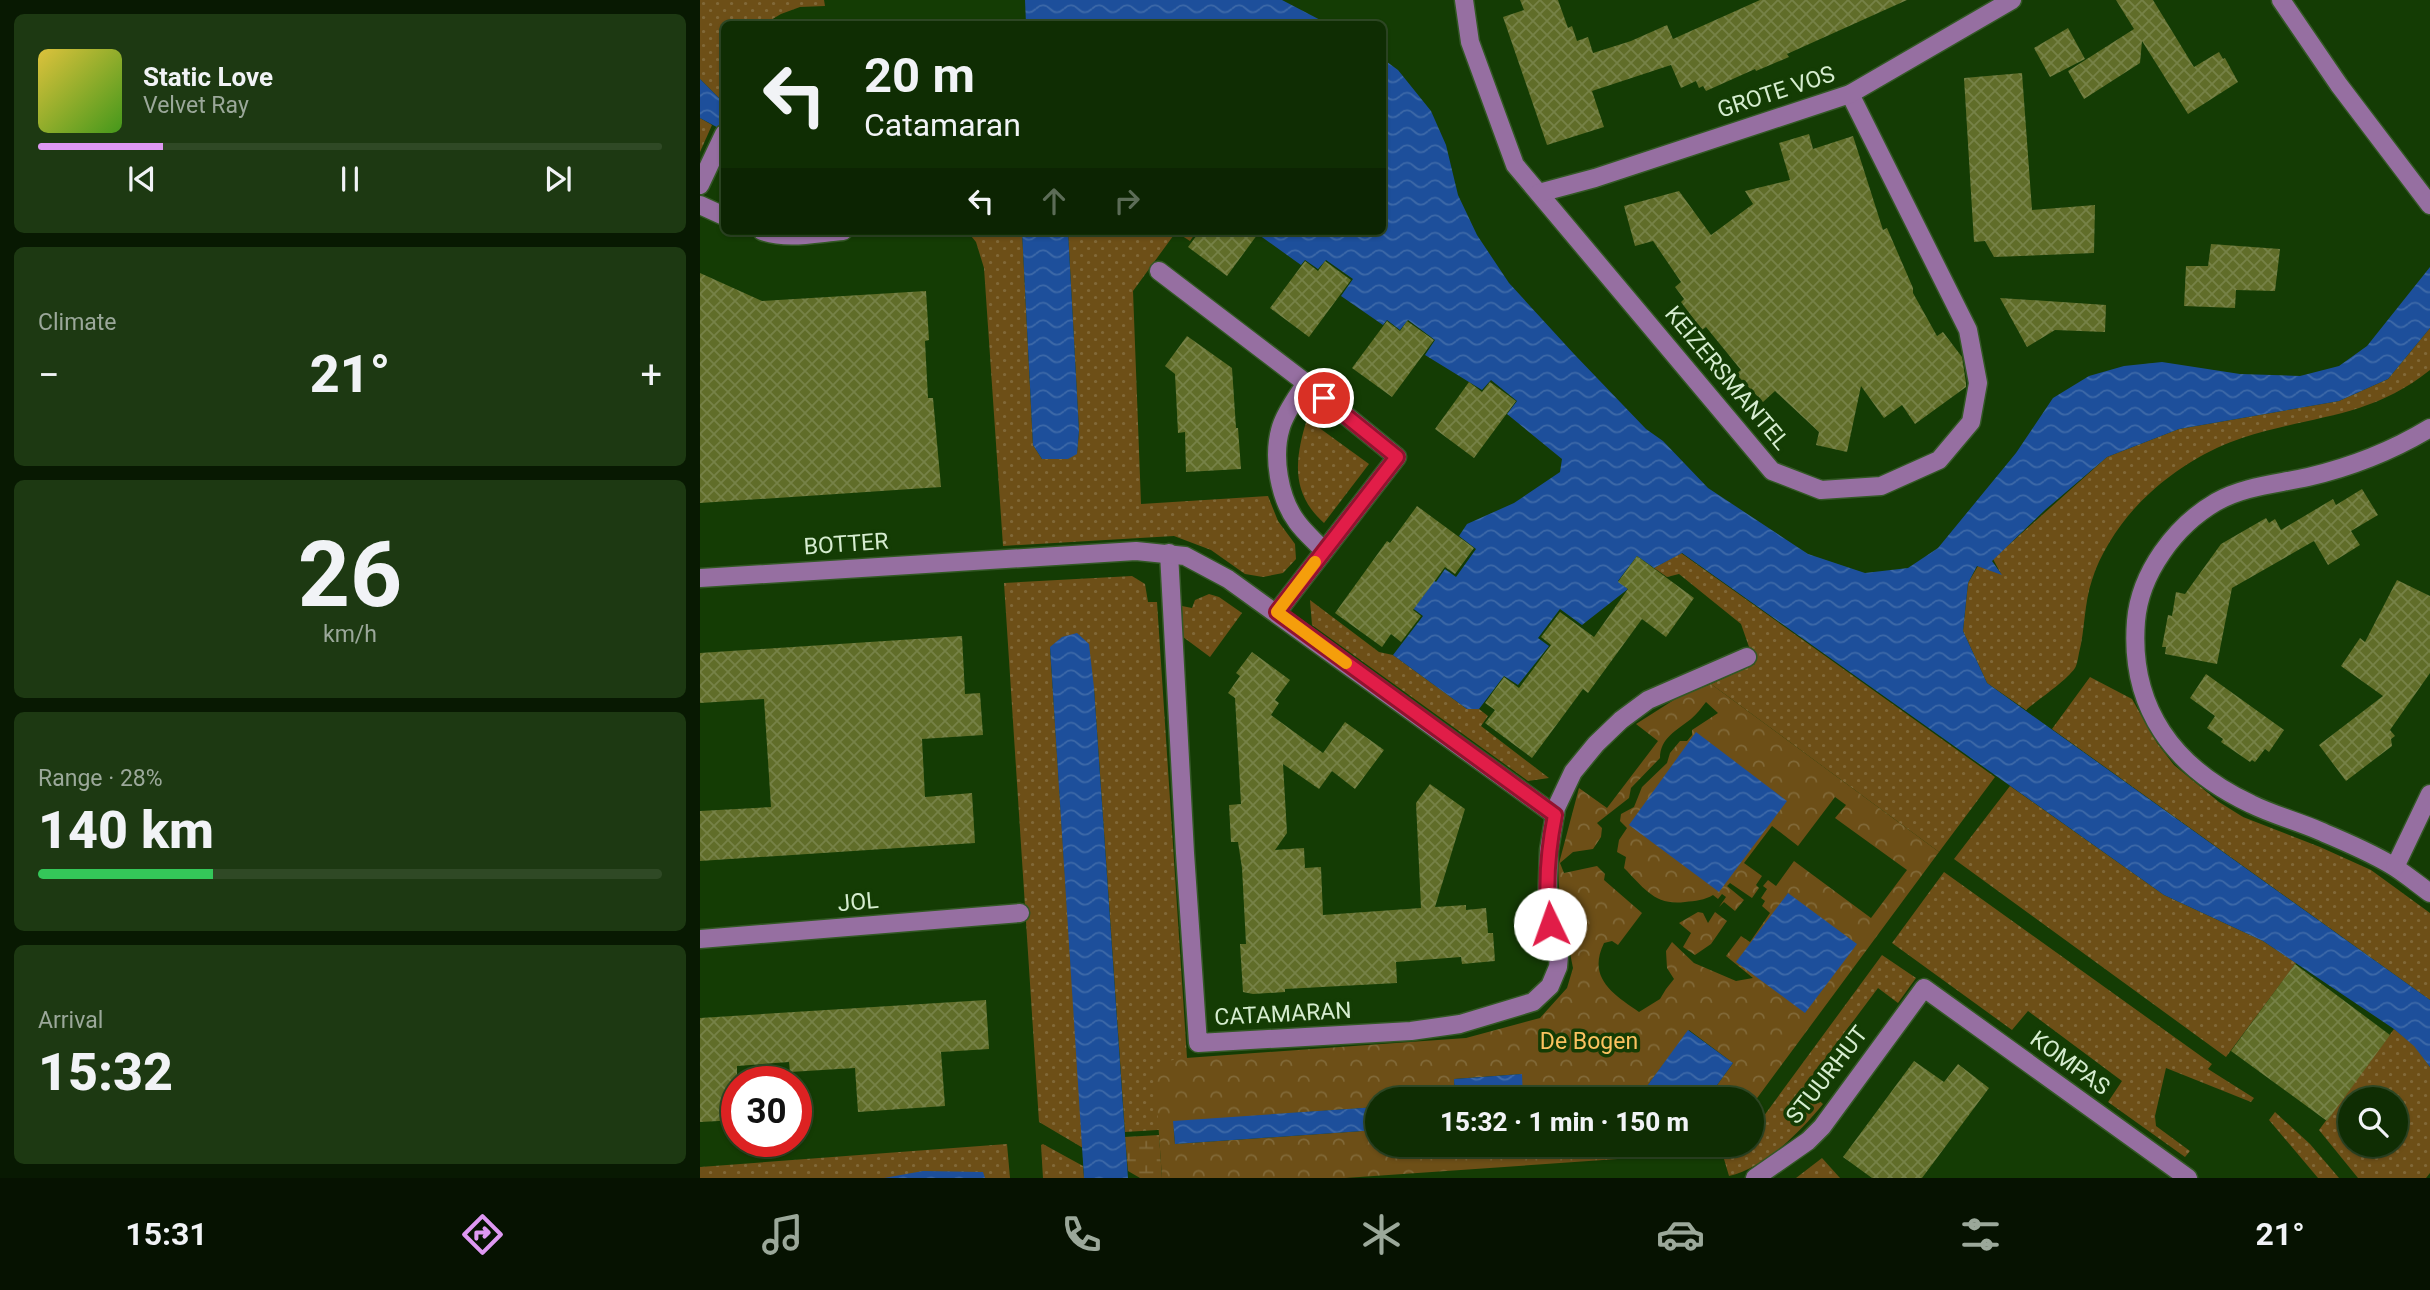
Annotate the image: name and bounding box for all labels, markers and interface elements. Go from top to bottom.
text: 20 m [864,47,975,104]
icon: left [749,49,840,140]
street label: GROTE VOS [1714,60,1838,124]
text: Static Love [143,62,273,92]
text: Velvet Ray [143,92,249,119]
text: Catamaran [864,106,1021,144]
icon: previous [123,160,161,198]
icon: pause [331,160,369,198]
icon: next [539,160,577,198]
icon: left [962,182,1000,220]
icon: ahead [1035,182,1073,220]
icon: right [1108,182,1146,220]
street label: KEIZERSMANTEL [1659,301,1795,455]
text: Climate [38,309,117,336]
text: 21° [310,344,390,405]
text: − [38,353,60,397]
text: + [640,353,662,397]
pin [1294,368,1354,428]
icon: arrive [1305,379,1343,417]
text: 26 [298,522,402,628]
street label: BOTTER [803,528,889,560]
text: km/h [323,621,377,648]
text: Range · 28% [38,765,163,792]
text: 140 km [38,800,214,861]
street label: JOL [836,887,880,917]
position arrow [1513,887,1587,961]
street label: CATAMARAN [1214,997,1352,1031]
text: Arrival [38,1007,103,1034]
street label: STUURHUT [1781,1021,1874,1129]
street label: KOMPAS [2025,1025,2115,1101]
park label: De Bogen [1540,1028,1638,1055]
text: 15:32 [38,1042,173,1103]
speed limit sign: 30 [721,1066,812,1157]
map controls [2338,1087,2408,1157]
button: search [2338,1087,2408,1157]
text: 15:32 · 1 min · 150 m [1440,1107,1689,1137]
icon: directions [458,1210,507,1259]
icon: music [758,1210,807,1259]
icon: phone [1057,1210,1106,1259]
icon: climate [1357,1210,1406,1259]
icon: car [1656,1210,1705,1259]
icon: filters [1956,1210,2005,1259]
text: 15:31 [125,1215,208,1253]
text: 21° [2255,1215,2305,1253]

